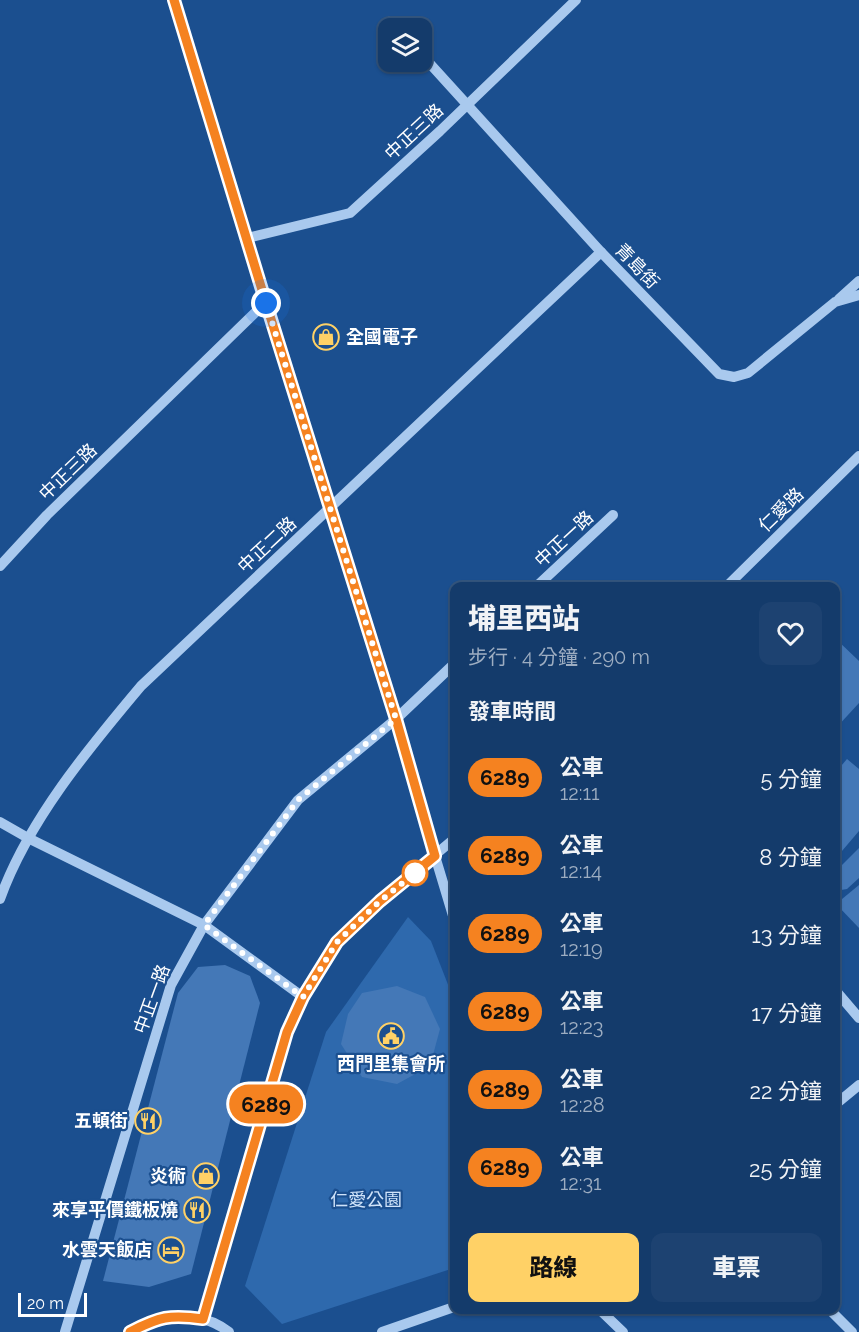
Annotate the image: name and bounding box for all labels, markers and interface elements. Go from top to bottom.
map controls [378,18,432,72]
button: layers [378,18,432,72]
street label: 中正三路 [380,99,447,164]
street label: 青島街 [611,239,664,292]
your location [251,288,281,318]
shop icon: 全國電子 [311,322,341,352]
place label: 全國電子 [346,326,418,347]
street label: 中正三路 [34,439,101,504]
street label: 仁愛路 [754,483,807,536]
street label: 中正一路 [530,506,597,571]
street label: 中正二路 [233,512,300,577]
text: 埔里西站 [468,602,580,635]
button: heart [759,602,822,665]
text: 步行 · 4 分鐘 · 290 m [468,645,650,669]
text: 發車時間 [468,698,556,724]
text: 公車 [560,754,604,780]
text: 6289 [480,765,530,790]
text: 5 分鐘 [760,766,822,792]
text: 12:11 [560,781,600,805]
text: 公車 [560,832,604,858]
text: 6289 [480,843,530,868]
text: 8 分鐘 [759,844,822,870]
text: 12:14 [560,859,602,883]
unlabelled marker [402,860,428,886]
text: 公車 [560,910,604,936]
text: 6289 [480,921,530,946]
text: 13 分鐘 [751,922,822,948]
text: 12:19 [560,937,603,961]
street label: 中正一路 [129,961,174,1036]
text: 公車 [560,988,604,1014]
text: 6289 [480,999,530,1024]
text: 17 分鐘 [751,1000,822,1026]
text: 12:23 [560,1015,604,1039]
public building icon: 西門里集會所 [376,1021,406,1051]
place label: 西門里集會所 [337,1053,445,1074]
text: 公車 [560,1066,604,1092]
text: 6289 [480,1077,530,1102]
text: 22 分鐘 [749,1078,822,1104]
line badge: 6289 [224,1084,308,1124]
text: 6289 [241,1092,291,1117]
text: 12:28 [560,1093,605,1117]
restaurant icon: 五頓街 [133,1106,163,1136]
place label: 五頓街 [74,1110,128,1131]
text: 公車 [560,1144,604,1170]
text: 6289 [480,1155,530,1180]
text: 25 分鐘 [749,1156,822,1182]
shop icon: 炎術 [191,1161,221,1191]
place label: 炎術 [150,1165,186,1186]
text: 12:31 [560,1171,602,1195]
park label: 仁愛公園 [330,1189,402,1210]
restaurant icon: 來享平價鐵板燒 [182,1195,212,1225]
place label: 來享平價鐵板燒 [52,1199,178,1220]
button: 路線 [468,1233,639,1302]
button: 車票 [651,1233,822,1302]
hotel icon: 水雲天飯店 [156,1235,186,1265]
place label: 水雲天飯店 [62,1239,152,1260]
scale bar [18,1290,87,1318]
text: 20 m [27,1294,64,1313]

